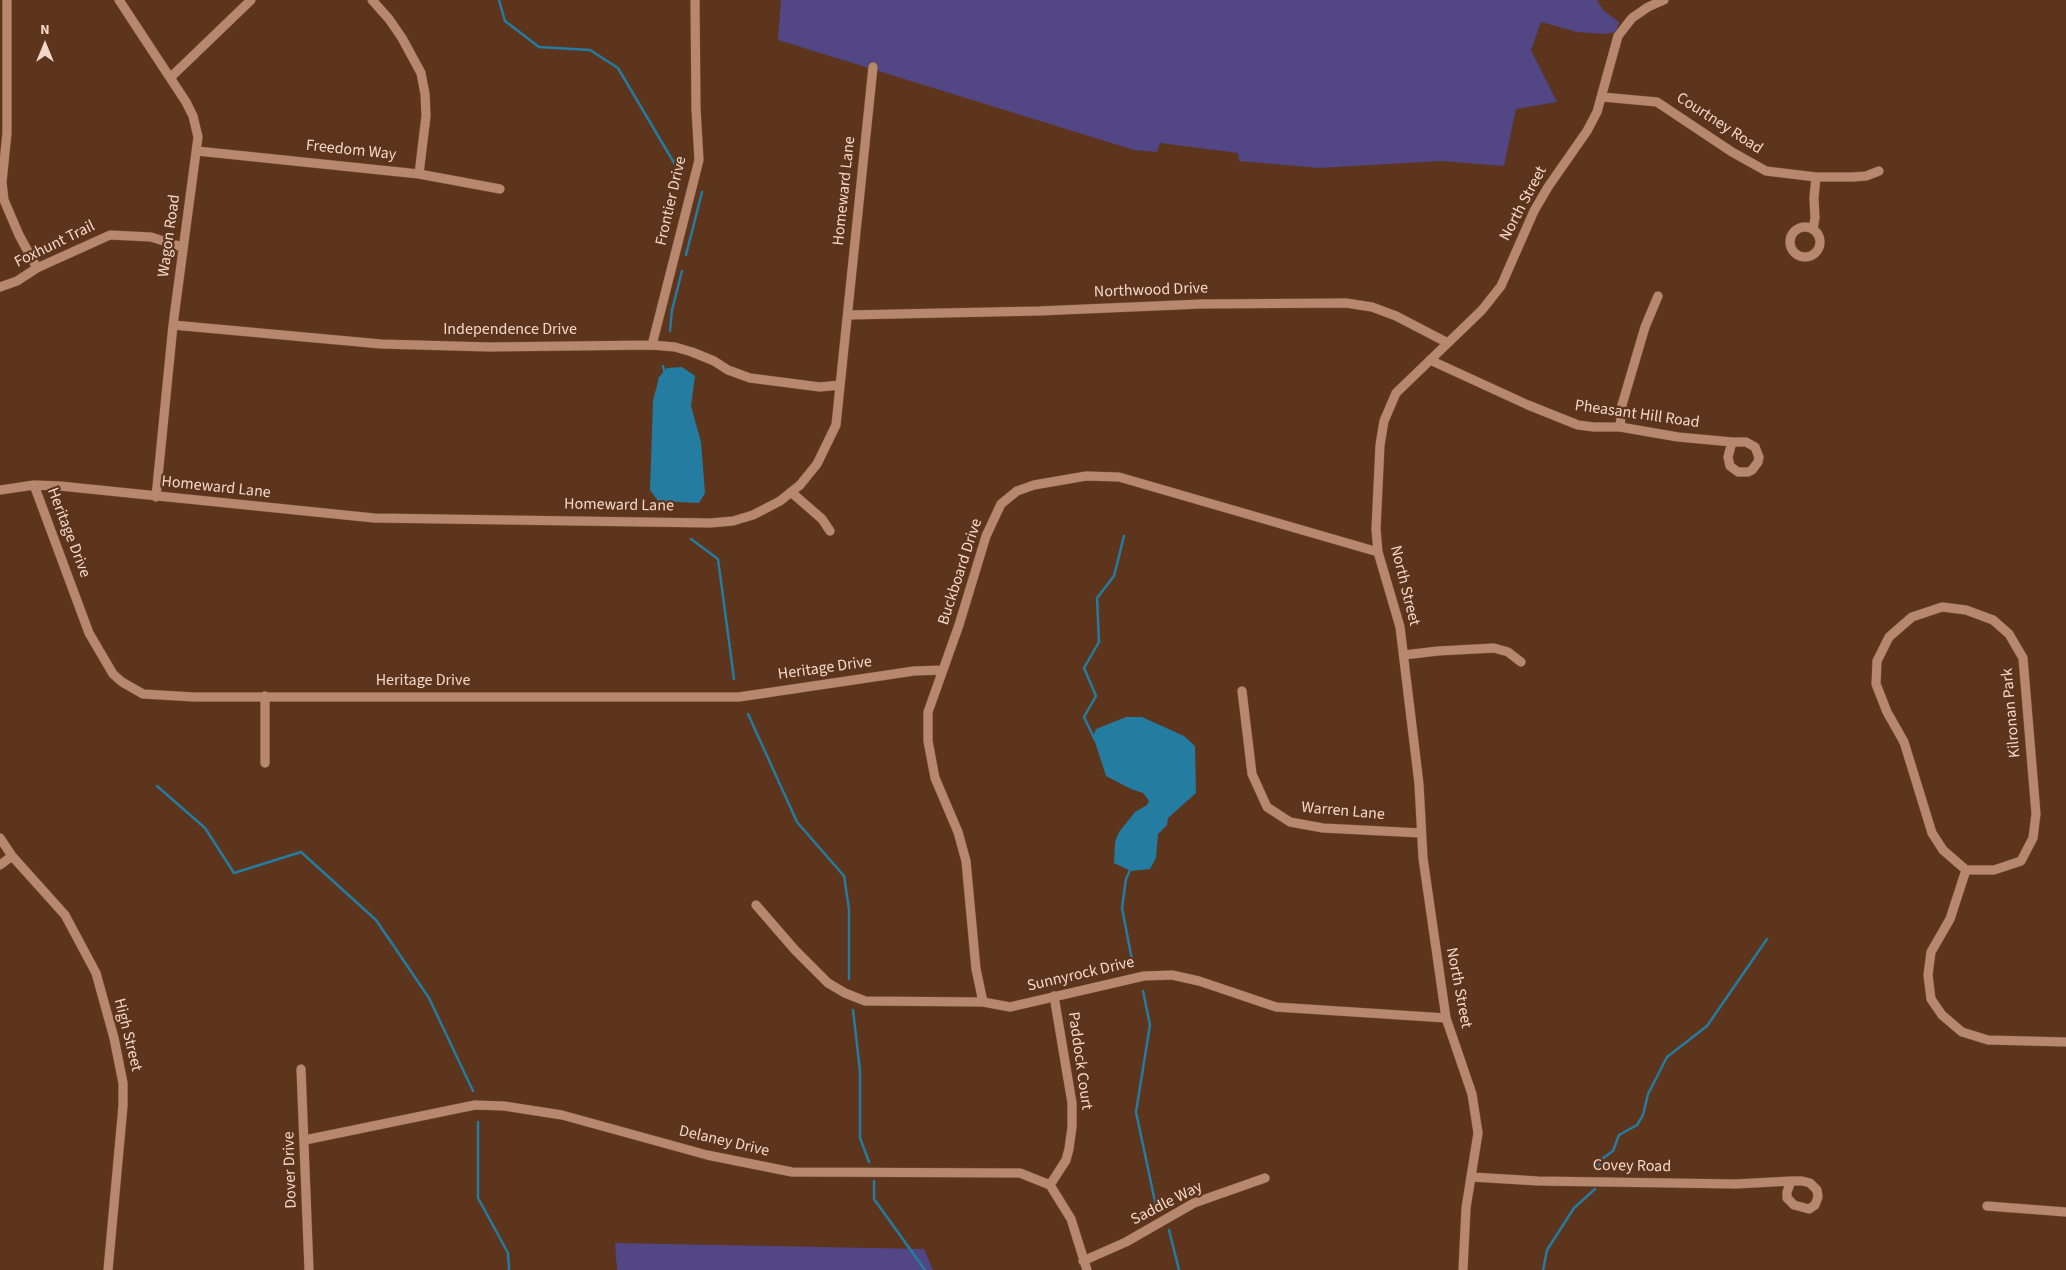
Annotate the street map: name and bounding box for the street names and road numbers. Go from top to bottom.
street label: Courtney Road [1672,89,1766,159]
street label: Homeward Lane [830,135,860,247]
street label: Freedom Way [305,137,397,165]
street label: Frontier Drive [652,154,692,248]
street label: North Street [1496,163,1552,245]
street label: Wagon Road [155,193,185,279]
street label: Foxhunt Trail [12,217,98,273]
street label: Northwood Drive [1094,279,1208,303]
street label: Independence Drive [443,320,577,340]
street label: Pheasant Hill Road [1573,397,1701,433]
street label: Homeward Lane [160,473,272,503]
street label: Heritage Drive [42,485,94,581]
street label: Homeward Lane [564,495,674,517]
street label: Buckboard Drive [935,516,987,628]
street label: North Street [1385,544,1423,628]
street label: Heritage Drive [777,653,873,685]
street label: Kilronan Park [1999,667,2025,759]
street label: Heritage Drive [376,671,470,691]
street label: Warren Lane [1300,799,1386,825]
street label: North Street [1441,946,1475,1030]
street label: Sunnyrock Drive [1026,953,1136,997]
street label: High Street [109,997,145,1073]
street label: Paddock Court [1063,1011,1095,1111]
street label: Delaney Drive [677,1122,771,1162]
street label: Dover Drive [280,1131,302,1209]
street label: Covey Road [1593,1157,1671,1177]
street label: Saddle Way [1128,1178,1206,1230]

